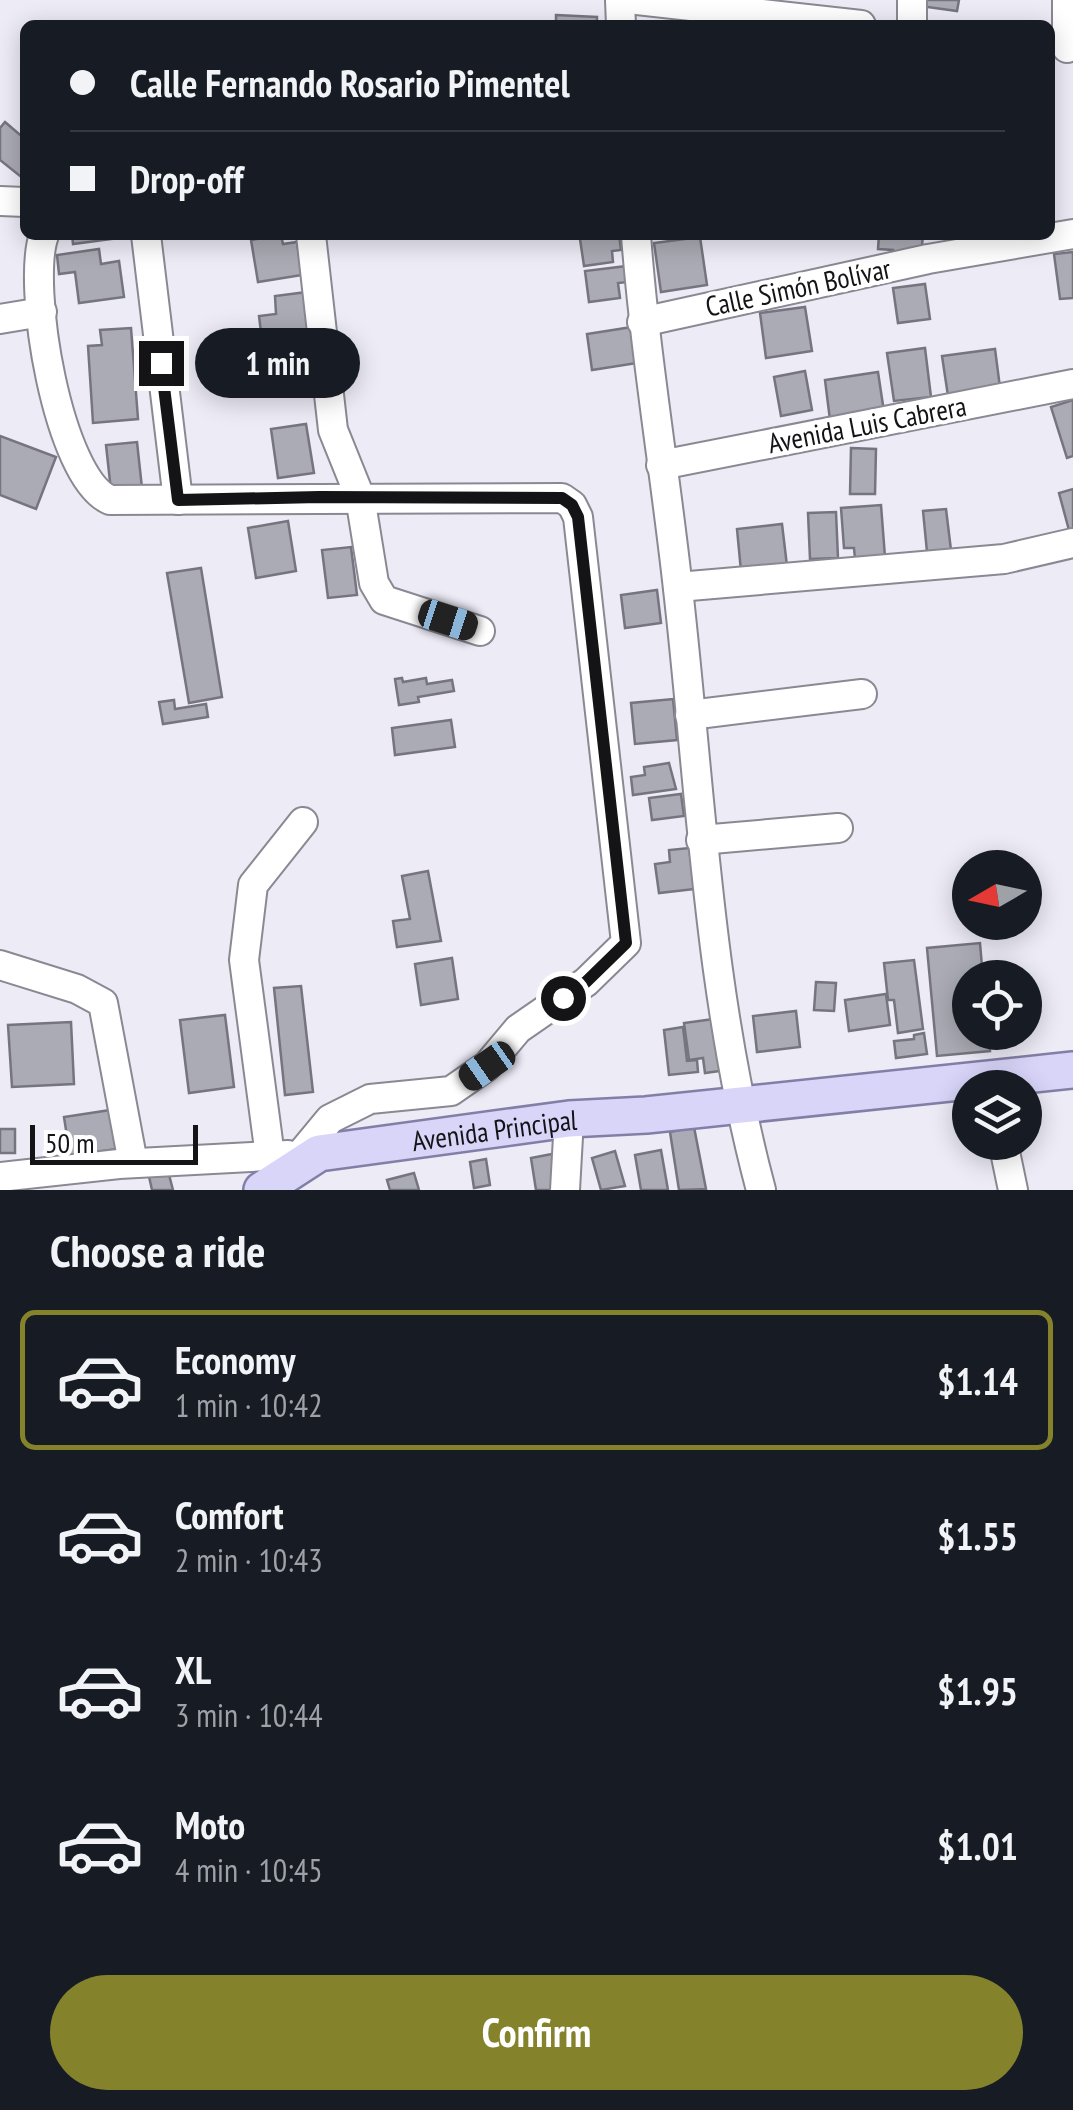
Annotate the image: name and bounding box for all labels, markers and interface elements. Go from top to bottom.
text: Calle Fernando Rosario Pimentel [130,58,570,107]
text: Drop-off [130,154,244,203]
street label: Calle Simón Bolívar [702,249,894,325]
callout: 1 min [196,328,361,398]
route end [139,341,184,386]
text: 1 min [245,342,310,384]
street label: Avenida Luis Cabrera [765,387,969,461]
car [415,596,481,644]
north arrow [952,850,1042,940]
map controls [952,850,1042,1160]
button: locate [952,960,1042,1050]
route start [541,976,586,1021]
car [454,1037,520,1095]
button: layers [952,1070,1042,1160]
street label: Avenida Principal [409,1100,578,1159]
scale bar [30,1120,198,1164]
text: 50 m [45,1124,94,1161]
text: Choose a ride [50,1221,265,1279]
icon: car [55,1335,145,1425]
text: Economy [175,1335,295,1384]
text: $1.14 [937,1356,1018,1405]
text: 1 min · 10:42 [175,1384,323,1426]
icon: car [55,1490,145,1580]
text: Comfort [175,1490,284,1539]
text: $1.55 [937,1511,1018,1560]
text: 2 min · 10:43 [175,1539,323,1581]
icon: car [55,1645,145,1735]
text: XL [175,1645,211,1694]
text: $1.95 [937,1666,1018,1715]
text: 3 min · 10:44 [175,1694,323,1736]
icon: car [55,1800,145,1890]
text: Moto [175,1800,245,1849]
text: $1.01 [937,1821,1018,1870]
text: 4 min · 10:45 [175,1849,323,1891]
button: Confirm [50,1975,1023,2090]

